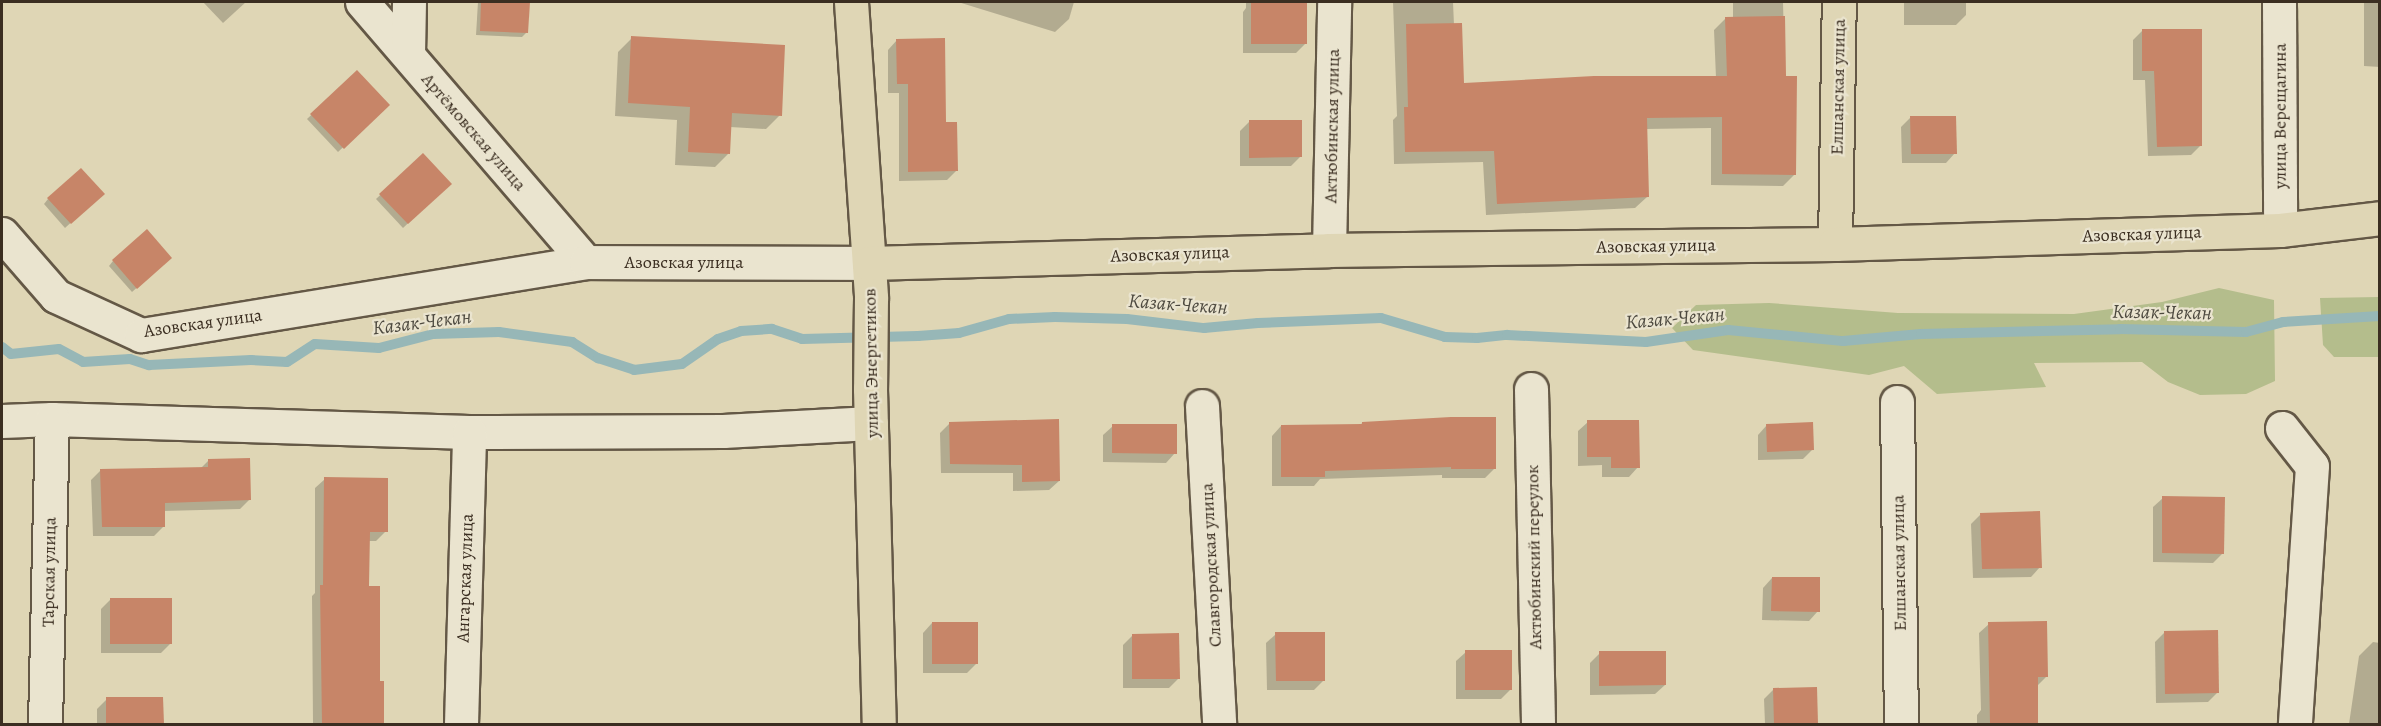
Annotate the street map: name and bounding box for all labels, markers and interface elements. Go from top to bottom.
street label: Елшанская улица [1826,19,1850,155]
street label: улица Верещагина [2269,43,2291,189]
street label: Актюбинская улица [1320,49,1344,203]
street label: Артёмовская улица [417,69,531,195]
street label: Азовская улица [2082,221,2202,247]
street label: Азовская улица [1596,234,1716,258]
street label: Азовская улица [1110,241,1230,267]
street label: Азовская улица [624,251,744,273]
street label: улица Энергетиков [859,288,883,438]
water label: Казак-Чекан [1127,289,1229,319]
water label: Казак-Чекан [2112,299,2212,325]
water label: Казак-Чекан [1624,302,1726,334]
street label: Азовская улица [142,304,264,342]
water label: Казак-Чекан [371,304,473,340]
street label: Актюбинский переулок [1522,465,1546,649]
street label: Славгородская улица [1196,482,1226,648]
street label: Елшанская улица [1887,495,1911,631]
street label: Ангарская улица [452,513,478,643]
street label: Тарская улица [37,517,61,627]

